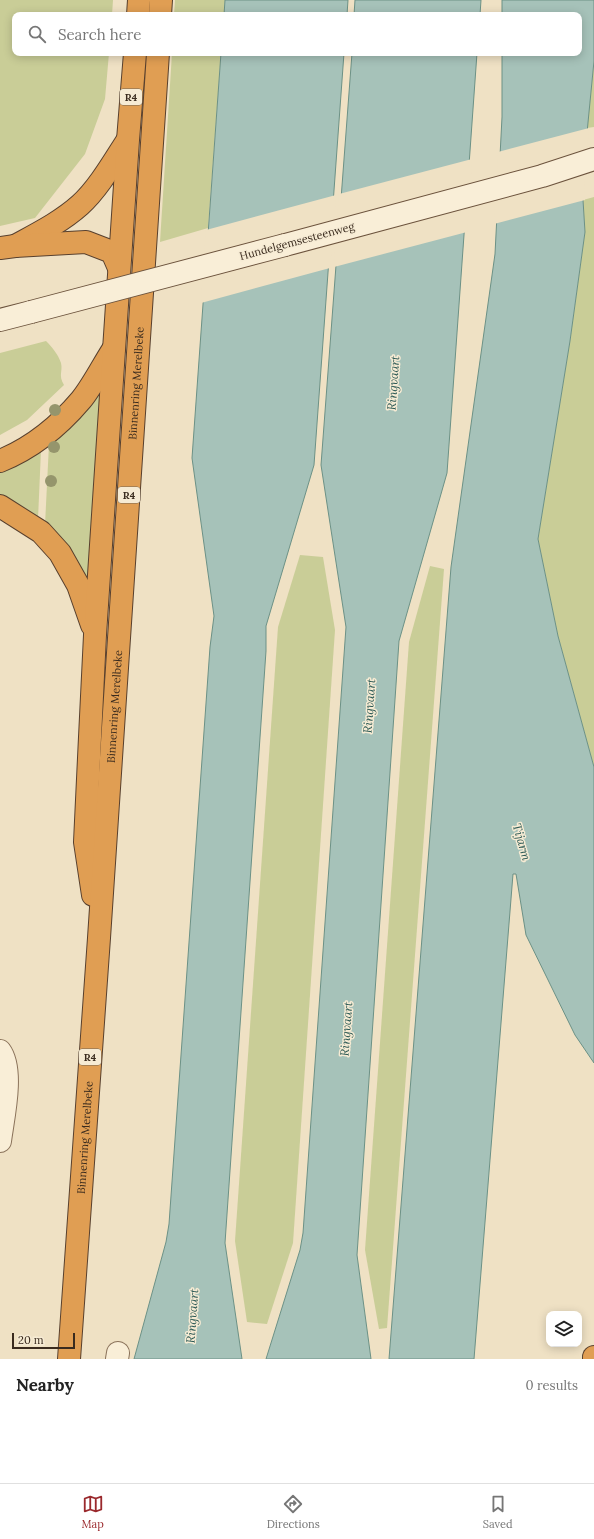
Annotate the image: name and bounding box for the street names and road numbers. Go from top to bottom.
road number: R4 [120,89,142,105]
street label: Hundelgemsesteenweg [238,219,357,263]
street label: Binnenring Merelbeke [125,326,147,440]
road number: R4 [118,487,140,503]
street label: Binnenring Merelbeke [104,650,125,764]
road number: R4 [79,1049,101,1065]
street label: Binnenring Merelbeke [74,1081,96,1195]

